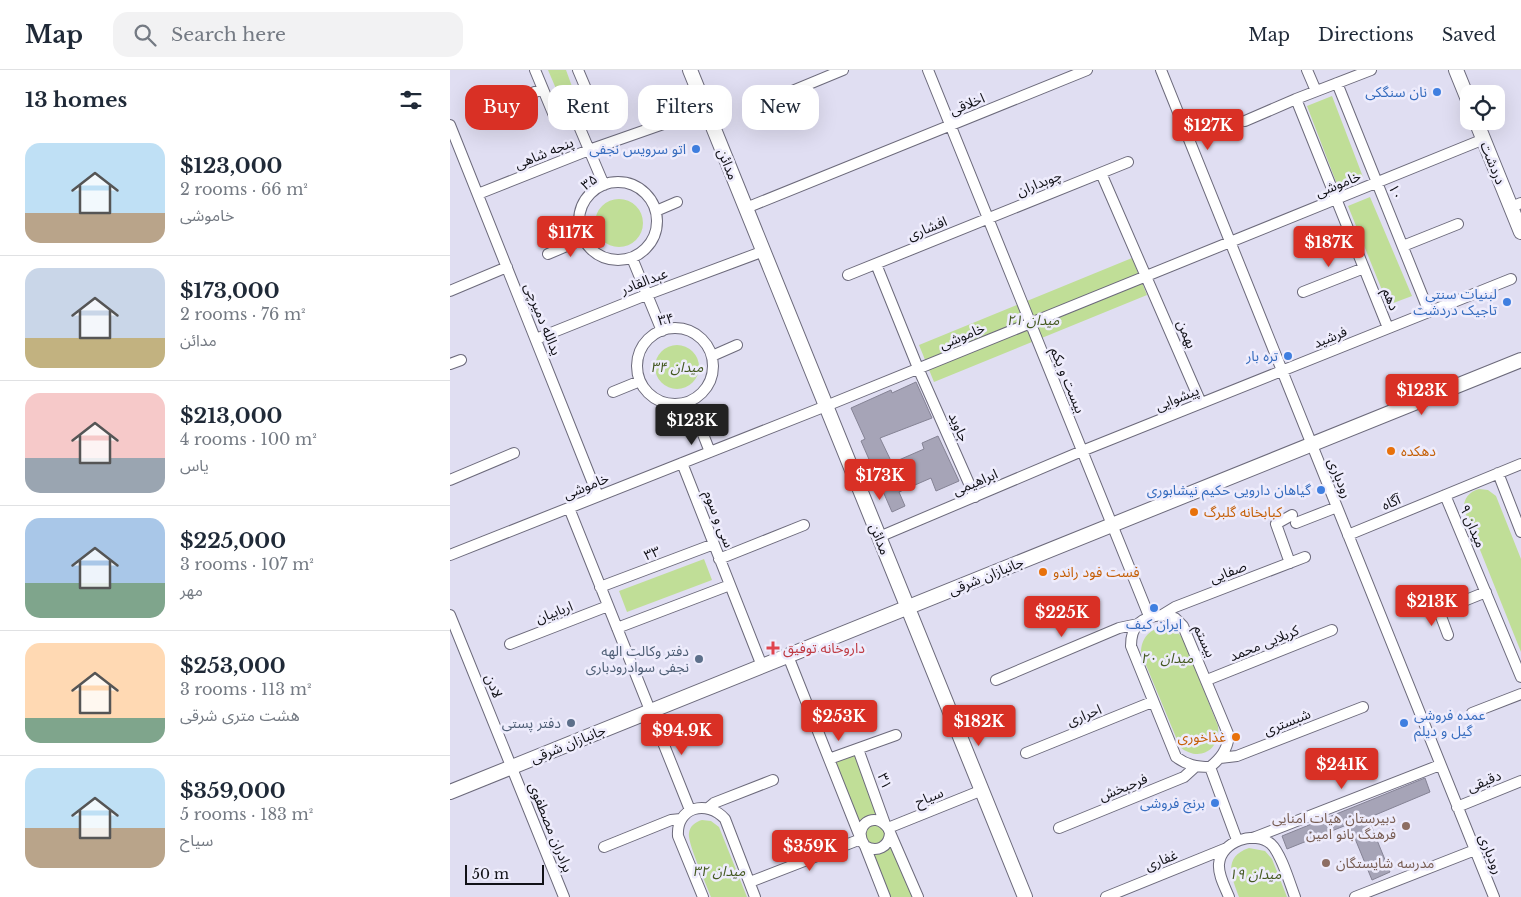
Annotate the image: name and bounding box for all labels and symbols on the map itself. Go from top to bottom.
place label: نان سنگکی [1365,83,1427,101]
marker: نان سنگکی [1431,86,1443,98]
street label: اخلاقی [947,89,987,119]
pin: $127K [1173,108,1243,151]
street label: پنجه شاهی [512,133,577,174]
street label: دردشت [1476,139,1510,187]
place label: اتو سرویس نجفی [589,140,686,158]
marker: اتو سرویس نجفی [690,143,702,155]
street label: مدائن [714,146,742,182]
street label: چوبداران [1014,166,1065,201]
street label: خاموشی [1313,167,1363,201]
street label: ۳۵ [577,170,601,194]
street label: ۱۰ [1385,181,1407,203]
street label: افشاری [904,212,950,244]
pin: $117K [536,216,606,258]
pin: $187K [1294,226,1364,268]
street label: عبدالقادر [617,264,670,299]
street label: یدالله دمیرچی [519,280,566,358]
street label: دهم [1377,285,1404,314]
place label: لبنیات سنتی تاجیک دردشت [1413,285,1497,319]
marker: لبنیات سنتی تاجیک دردشت [1501,296,1513,308]
street label: ۳۴ [656,309,676,329]
park label: میدان ۲۱ [1007,311,1060,329]
street label: بهمن [1173,317,1201,351]
street label: خاموشی [937,319,987,353]
street label: فرشید [1310,322,1350,352]
street label: بیست و یکم [1045,344,1089,417]
place label: تره بار [1245,347,1278,365]
marker: تره بار [1282,350,1294,362]
park label: میدان ۳۴ [651,358,704,376]
pin: $123K [1387,374,1457,416]
street label: پیشوایی [1152,381,1202,416]
pin: $123K [657,404,727,446]
street label: جاوید [945,410,973,444]
place label: دهکده [1401,442,1436,460]
marker: دهکده [1385,445,1397,457]
street label: رودباری [1324,455,1356,501]
pin: $173K [845,458,915,501]
street label: ابراهیمی [950,464,1000,500]
street label: خاموشی [561,469,611,503]
place label: گیاهان دارویی حکیم نیشابوری [1147,481,1311,501]
marker: گیاهان دارویی حکیم نیشابوری [1315,484,1327,496]
street label: سی و سوم [698,488,738,551]
street label: آگاه [1379,490,1404,514]
street label: میدان ۹ [1456,502,1490,550]
place label: کبابخانه گلبرگ [1204,503,1282,521]
marker: کبابخانه گلبرگ [1188,506,1200,518]
street label: مدائن [866,521,894,557]
street label: ۳۳ [641,542,663,564]
street label: جانبازان شرقی [946,553,1026,599]
street label: صفایی [1207,557,1249,587]
place label: فست فود راندو [1053,563,1140,581]
marker: فست فود راندو [1037,566,1049,578]
pin: $213K [1397,584,1467,627]
pin: $225K [1027,596,1097,638]
street label: اربابیان [533,597,575,627]
marker: ایران کیف [1148,602,1160,614]
place label: ایران کیف [1126,615,1182,633]
street label: کربلایی محمد [1227,621,1302,665]
street label: بیستم [1188,622,1220,661]
place label: داروخانه توفیق [783,639,865,658]
place label: دفتر وکالت الهه نجفی سوادرودباری [586,642,689,676]
marker: داروخانه توفیق [767,642,779,654]
park label: میدان ۲۰ [1141,649,1194,667]
marker: دفتر وکالت الهه نجفی سوادرودباری [693,653,705,665]
street label: لادن [481,671,507,701]
pin: $253K [804,700,874,742]
street label: احراری [1064,700,1104,730]
pin: $182K [944,704,1014,747]
street label: شبستری [1261,704,1313,740]
place label: عمده فروشی گیل و دیلم [1414,706,1486,742]
place label: دفتر پستی [502,714,561,733]
pin: $94.9K [641,714,723,756]
marker: دفتر پستی [565,717,577,729]
marker: عمده فروشی گیل و دیلم [1398,717,1410,729]
street label: جانبازان شرقی [528,721,608,767]
place label: غذاخوری [1178,728,1226,746]
marker: غذاخوری [1230,731,1242,743]
pin: $241K [1307,748,1377,790]
street label: دقیقی [1464,766,1504,796]
street label: فرحبخش [1096,769,1150,805]
street label: ۳۱ [874,770,896,792]
street label: برادران مصطفوی [525,779,577,875]
street label: سیاح [912,783,947,813]
place label: برنج فروشی [1140,794,1205,814]
marker: برنج فروشی [1209,797,1221,809]
place label: دبیرستان هیات امنایی فرهنگ بانو امین [1272,809,1396,843]
marker: دبیرستان هیات امنایی فرهنگ بانو امین [1400,820,1412,832]
pin: $359K [775,830,845,872]
street label: رودباری [1475,831,1507,877]
street label: غفاری [1142,845,1180,875]
place label: مدرسه شایستگان [1336,854,1434,872]
marker: مدرسه شایستگان [1320,857,1332,869]
scale bar [465,862,544,885]
park label: میدان ۳۲ [693,862,746,880]
park label: میدان ۱۹ [1229,865,1282,883]

